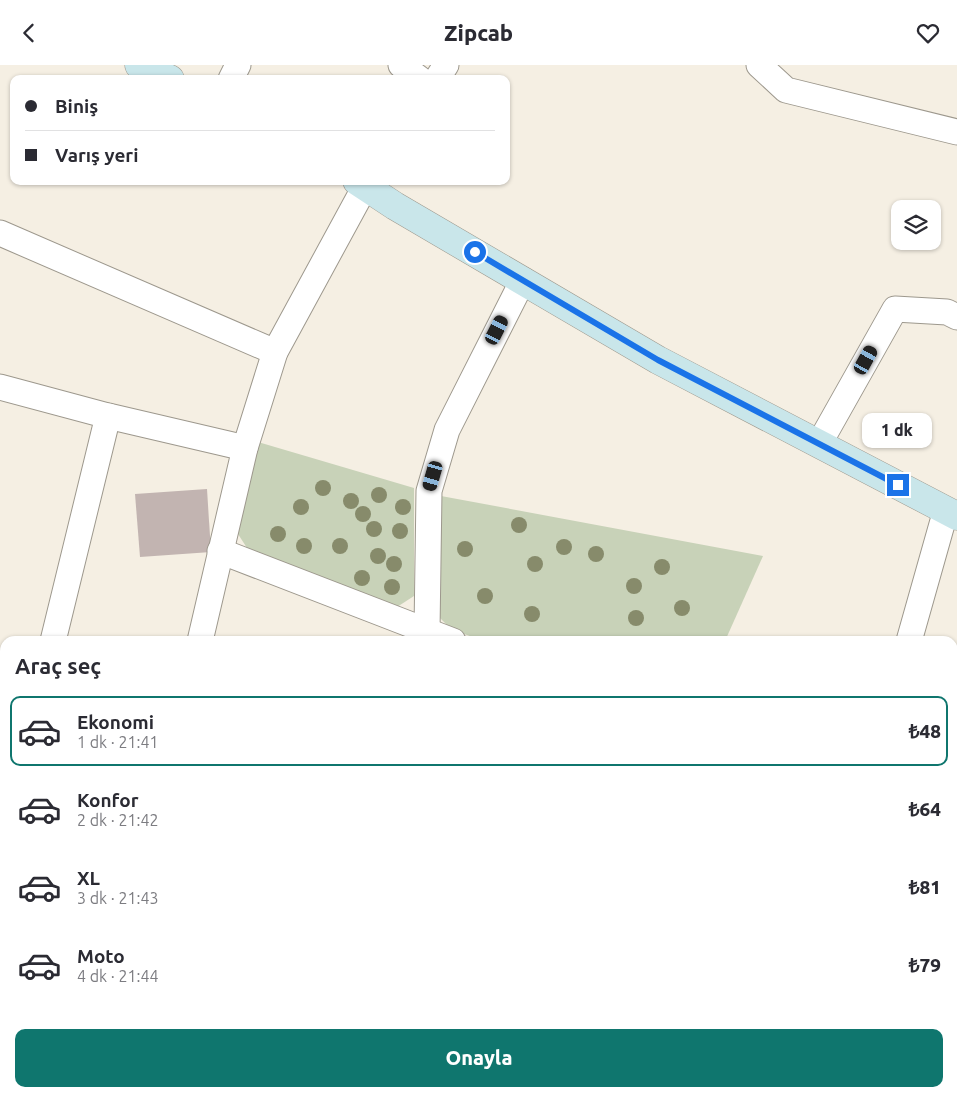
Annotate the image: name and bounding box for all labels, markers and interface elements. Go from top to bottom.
icon: back [15,19,43,47]
icon: heart [914,19,942,47]
text: Zipcab [444,20,513,45]
text: Biniş [55,95,98,117]
text: Varış yeri [55,144,138,166]
map controls [891,200,941,250]
button: layers [891,200,941,250]
route start [464,241,486,263]
car [483,313,510,347]
car [852,343,879,377]
callout: 1 dk [863,413,933,447]
text: 1 dk [881,421,913,439]
car [421,460,444,492]
route end [887,474,909,496]
text: Araç seç [15,653,101,678]
icon: car [17,709,62,754]
text: Ekonomi [77,711,154,733]
text: ₺48 [909,720,941,742]
text: 1 dk · 21:41 [77,733,158,751]
icon: car [17,787,62,832]
text: Konfor [77,789,139,811]
text: ₺64 [909,798,941,820]
text: 2 dk · 21:42 [77,811,158,829]
icon: car [17,865,62,910]
text: XL [77,867,100,889]
text: ₺81 [909,876,941,898]
text: 3 dk · 21:43 [77,889,158,907]
icon: car [17,943,62,988]
text: Moto [77,945,125,967]
text: ₺79 [909,954,941,976]
text: 4 dk · 21:44 [77,967,158,985]
button: Onayla [15,1029,943,1087]

